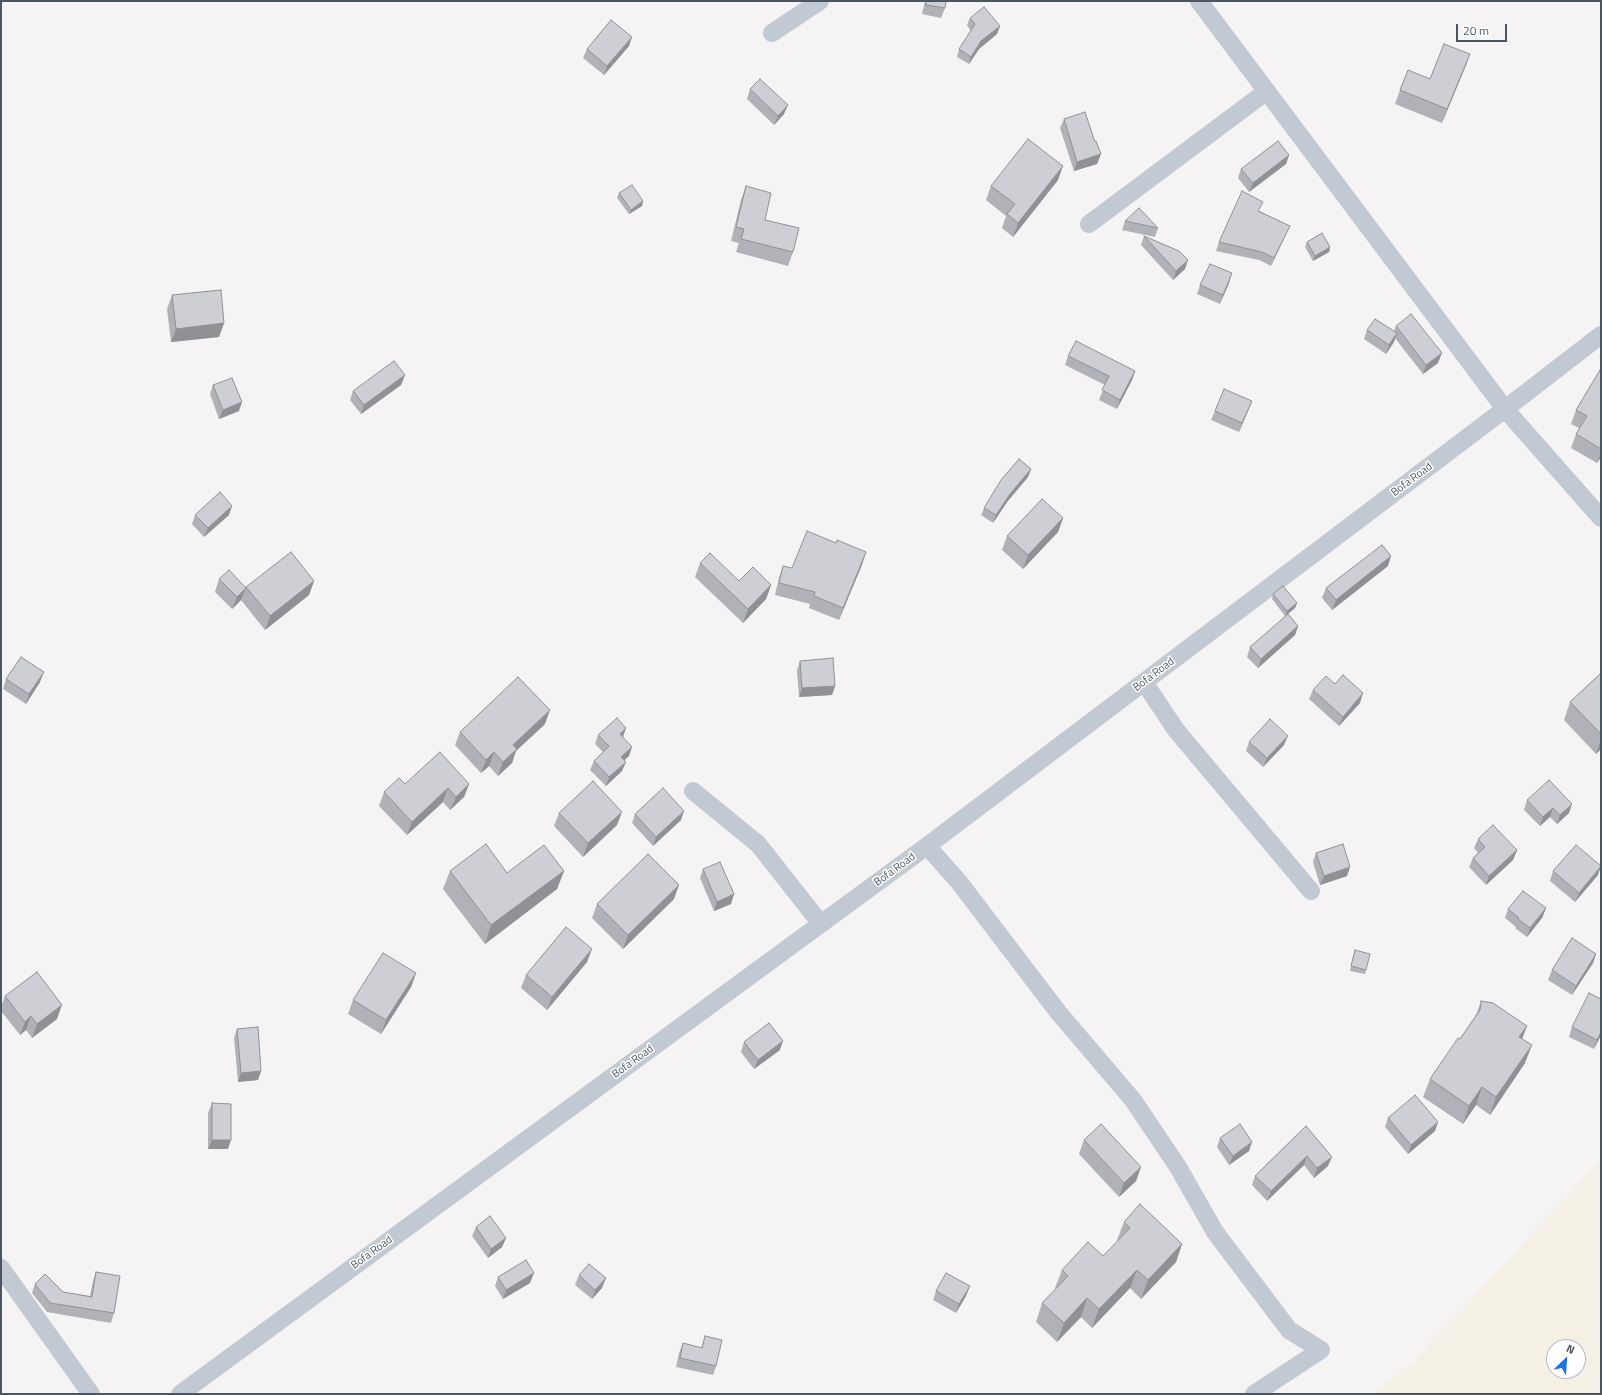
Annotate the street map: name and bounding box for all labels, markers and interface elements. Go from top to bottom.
scale bar [1458,16,1509,42]
text: 20 m [1463,21,1489,40]
street label: Bofa Road [1389,460,1435,500]
street label: Bofa Road [1131,655,1177,695]
street label: Bofa Road [872,851,918,889]
street label: Bofa Road [610,1043,656,1081]
street label: Bofa Road [349,1234,395,1272]
north arrow [1546,1339,1586,1379]
text: N [1564,1340,1577,1358]

